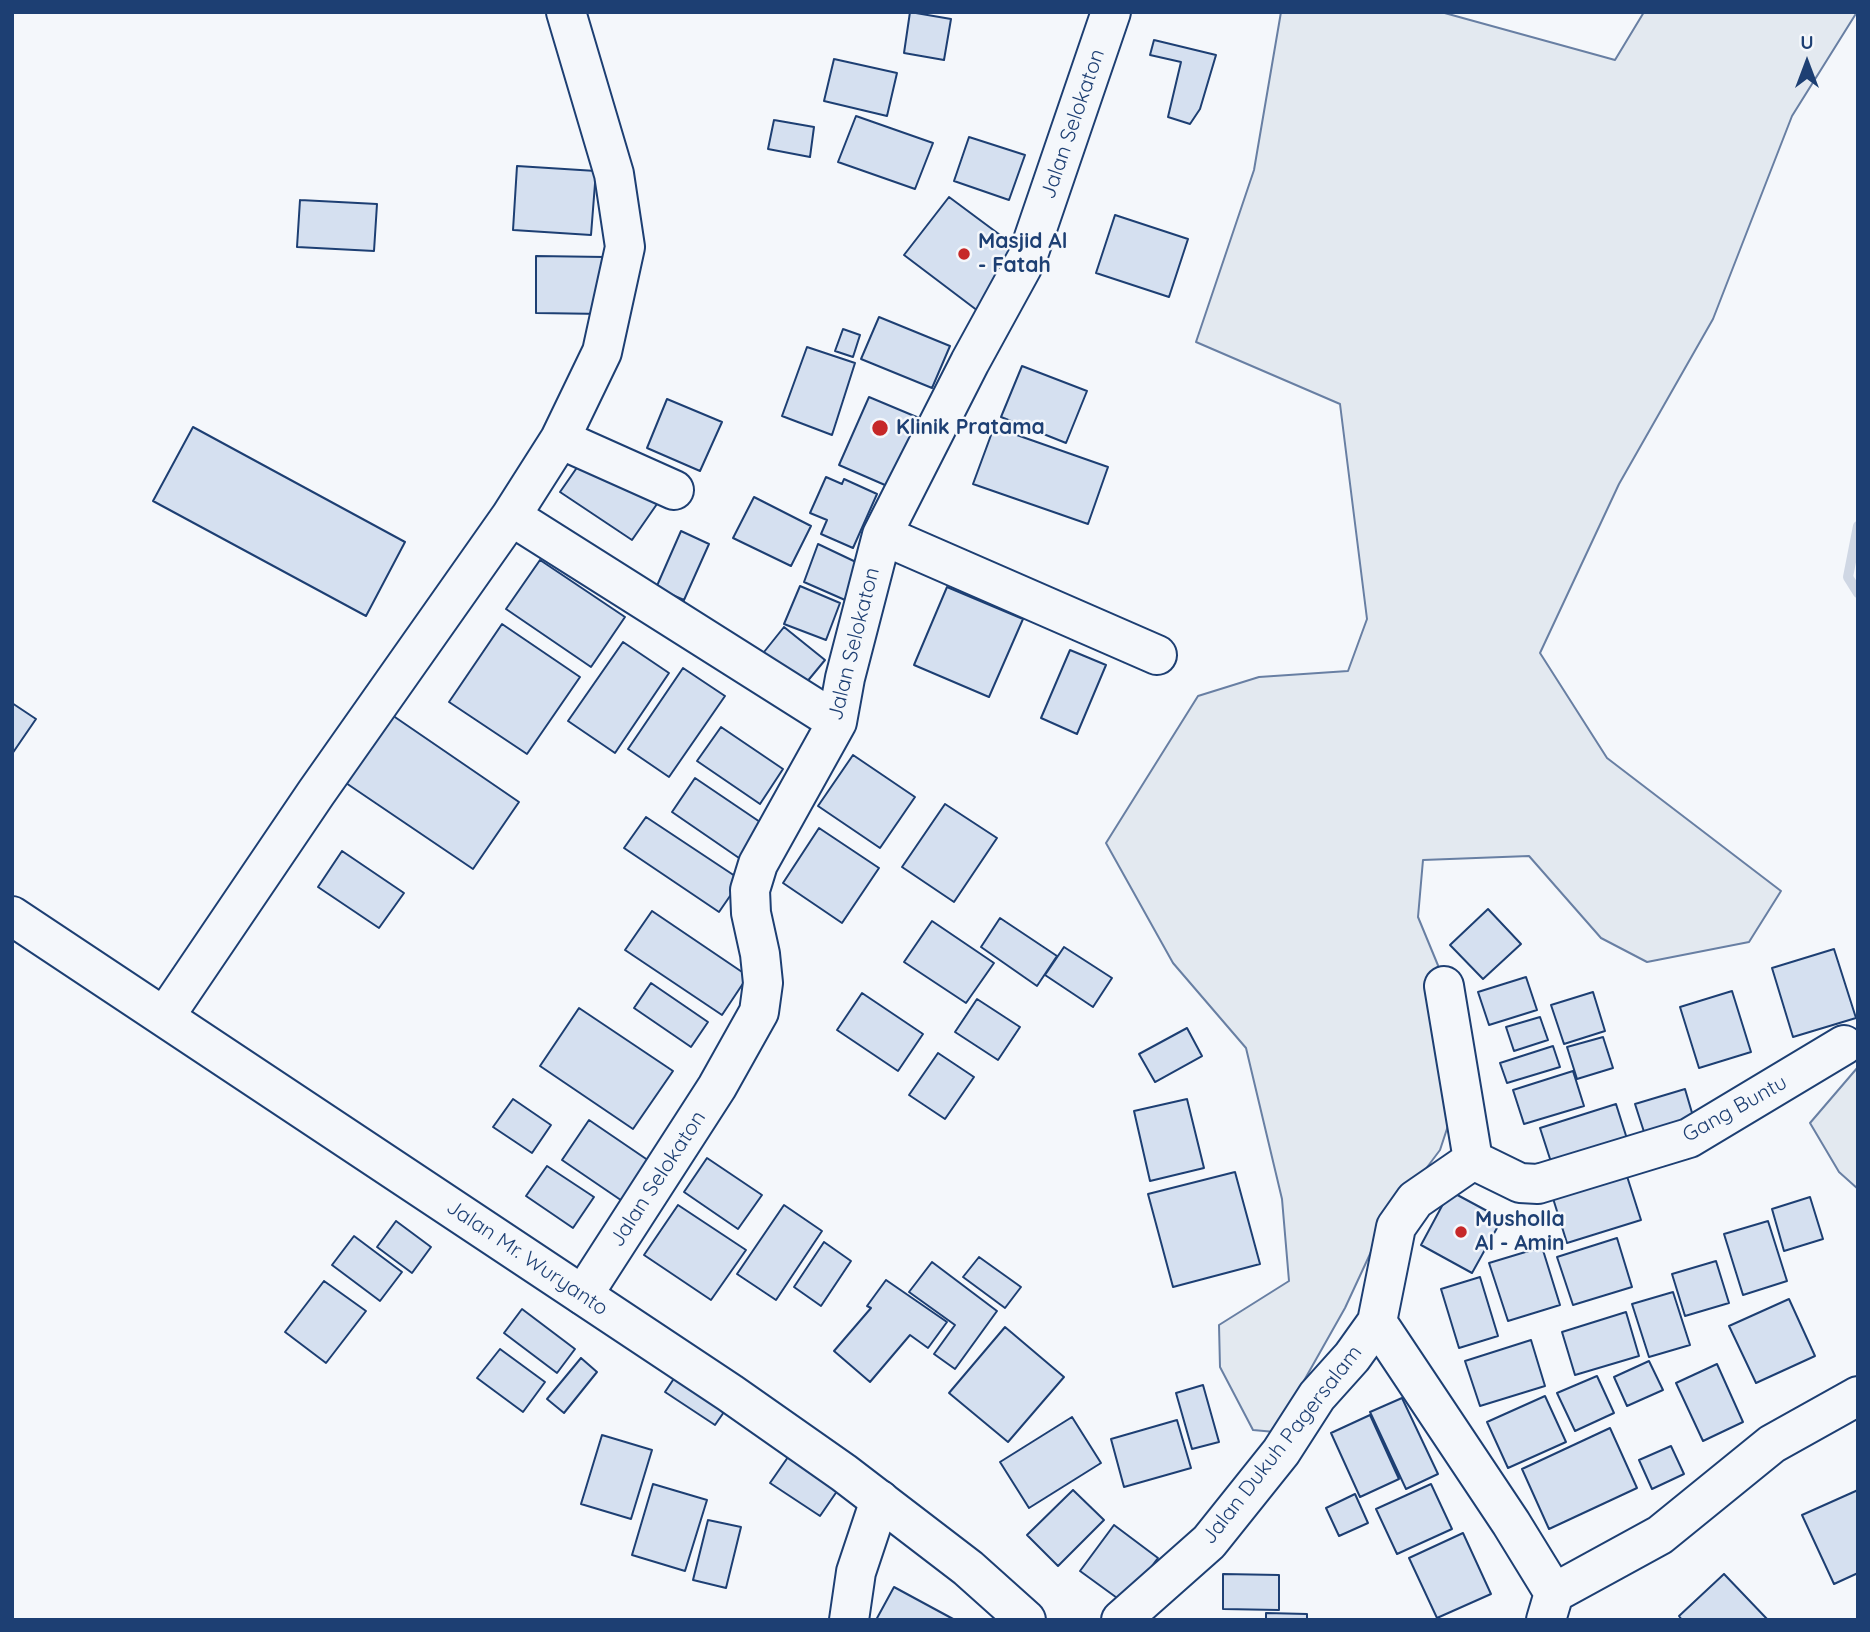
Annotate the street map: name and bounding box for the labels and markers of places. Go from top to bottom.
place label: Masjid Al - Fatah [978,229,1067,279]
marker: Masjid Al - Fatah [956,246,972,262]
place label: Klinik Pratama [896,415,1045,441]
marker: Klinik Pratama [870,418,890,438]
place label: Musholla Al - Amin [1475,1207,1565,1257]
marker: Musholla Al - Amin [1453,1224,1469,1240]

